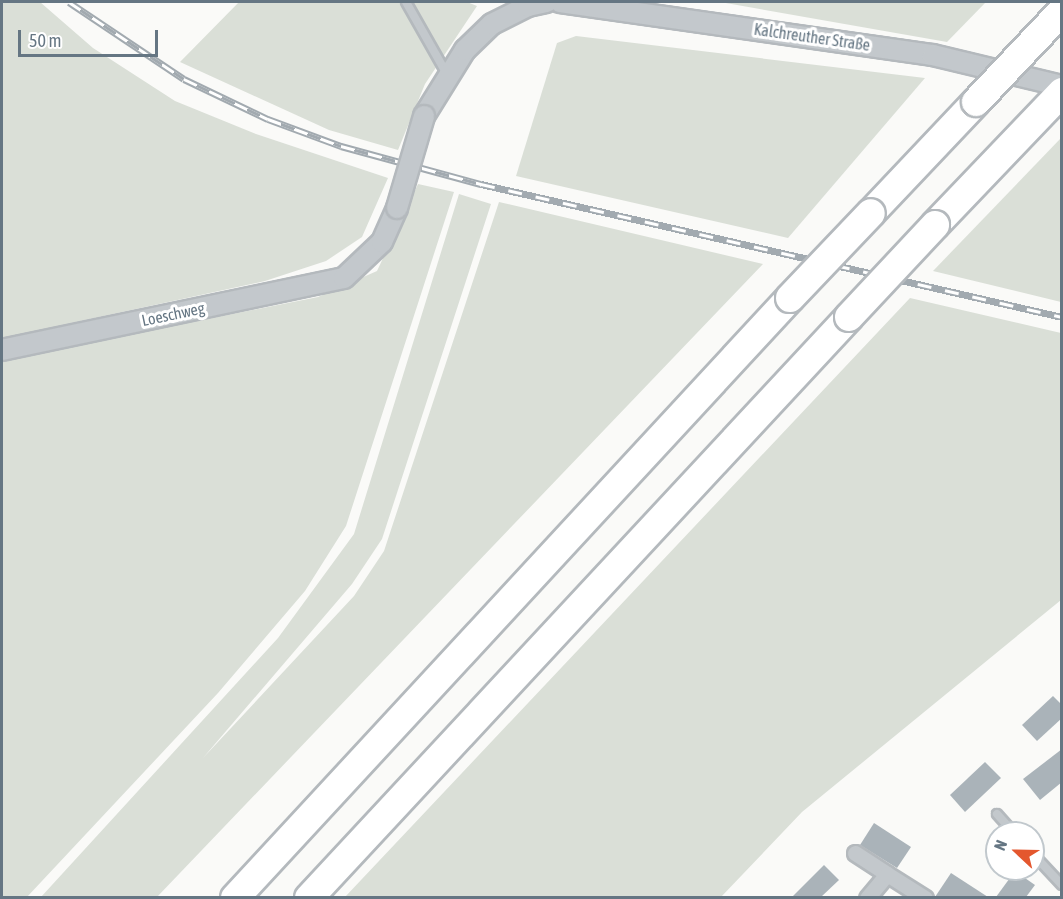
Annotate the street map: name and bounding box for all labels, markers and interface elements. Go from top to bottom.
scale bar [21,18,160,56]
street label: Kalchreuther Straße [753,19,871,55]
text: 50 m [29,30,61,51]
street label: Loeschweg [140,298,206,330]
north arrow [985,821,1045,881]
text: N [990,837,1010,853]

